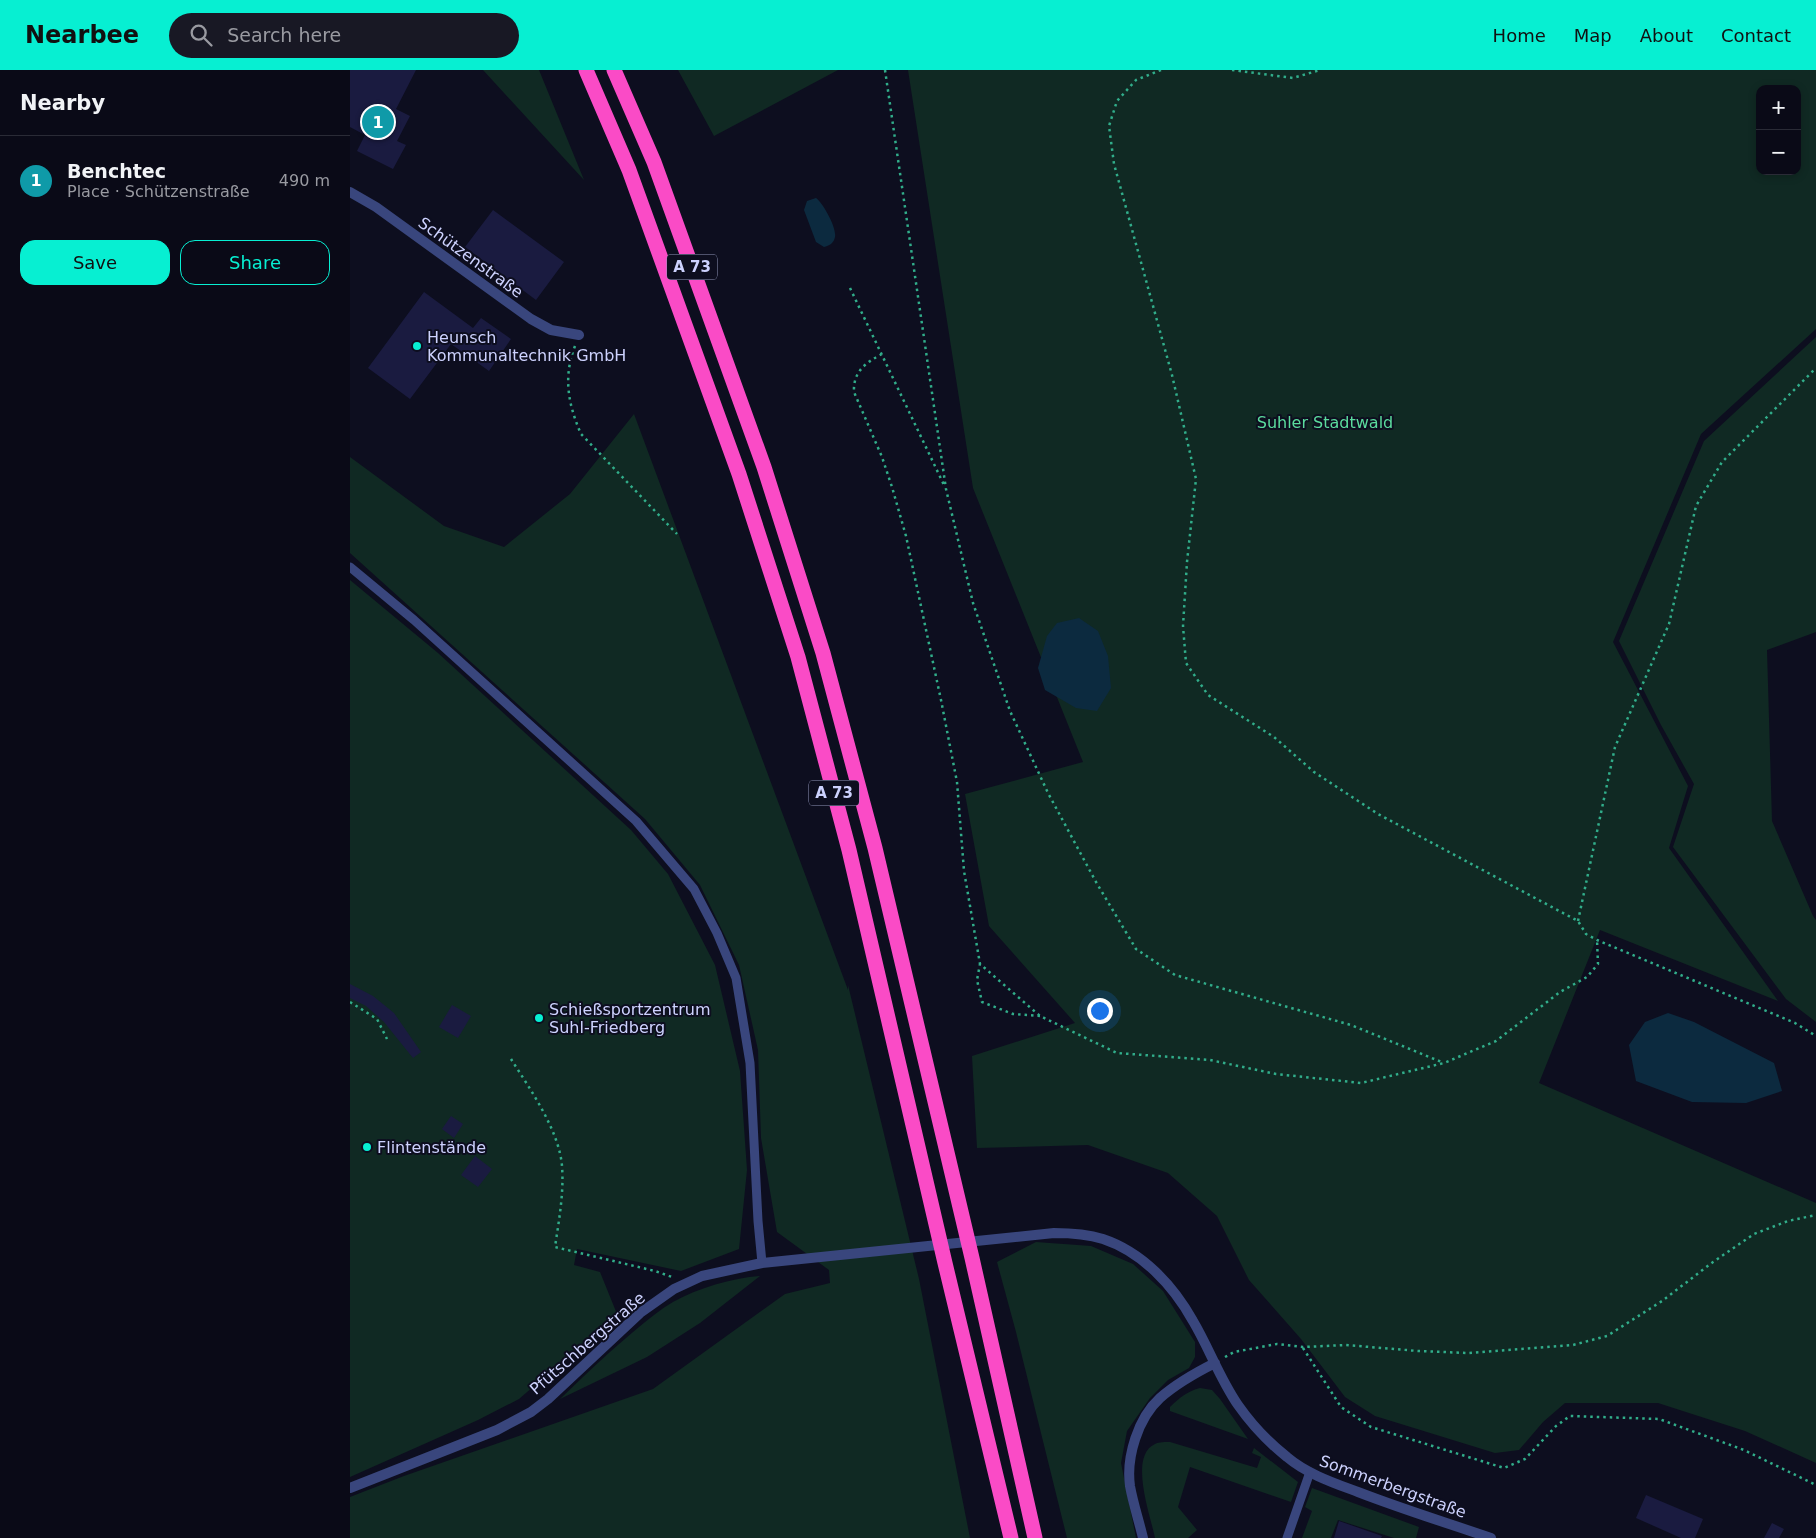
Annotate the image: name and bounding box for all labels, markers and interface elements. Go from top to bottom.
search box [169,13,519,58]
text: Nearbee [25,21,139,49]
icon: search [187,21,215,49]
text: Search here [227,24,341,46]
text: Home [1493,25,1546,46]
text: Map [1574,25,1612,46]
text: About [1640,25,1693,46]
text: Contact [1721,25,1791,46]
map controls [1756,85,1801,175]
button: + [1756,85,1801,130]
text: Nearby [20,91,105,115]
pin: 1 [362,103,394,141]
button: − [1756,130,1801,175]
text: Benchtec [67,160,166,182]
text: 1 [30,171,42,190]
text: 490 m [279,171,330,190]
text: Place · Schützenstraße [67,182,250,201]
street label: Schützenstraße [415,213,527,302]
button: Save [20,240,170,285]
button: Share [180,240,330,285]
road number: A 73 [667,254,717,280]
place label: Heunsch Kommunaltechnik GmbH [427,328,626,365]
marker: Heunsch Kommunaltechnik GmbH [411,340,423,352]
park label: Suhler Stadtwald [1257,413,1393,432]
road number: A 73 [809,780,859,806]
your location [1087,998,1113,1024]
place label: Schießsportzentrum Suhl-Friedberg [549,1000,711,1037]
marker: Schießsportzentrum Suhl-Friedberg [533,1012,545,1024]
place label: Flintenstände [377,1138,486,1157]
marker: Flintenstände [361,1141,373,1153]
street label: Pfütschbergstraße [526,1288,649,1399]
street label: Sommerbergstraße [1317,1451,1469,1522]

